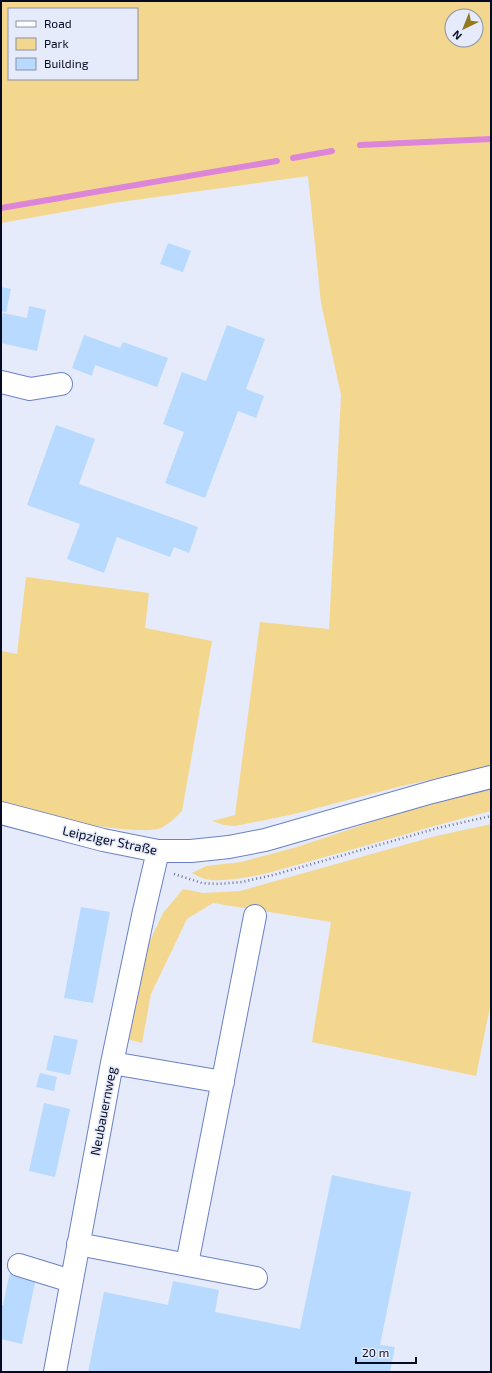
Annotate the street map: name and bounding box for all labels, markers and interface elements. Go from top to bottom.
legend [8,8,138,80]
north arrow [444,8,484,48]
text: Road [44,16,72,30]
text: N [449,28,464,43]
text: Park [44,36,69,50]
text: Building [44,56,89,70]
street label: Leipziger Straße [61,822,159,858]
street label: Neubauernweg [87,1065,119,1157]
scale bar [356,1339,416,1365]
text: 20 m [362,1345,389,1359]

